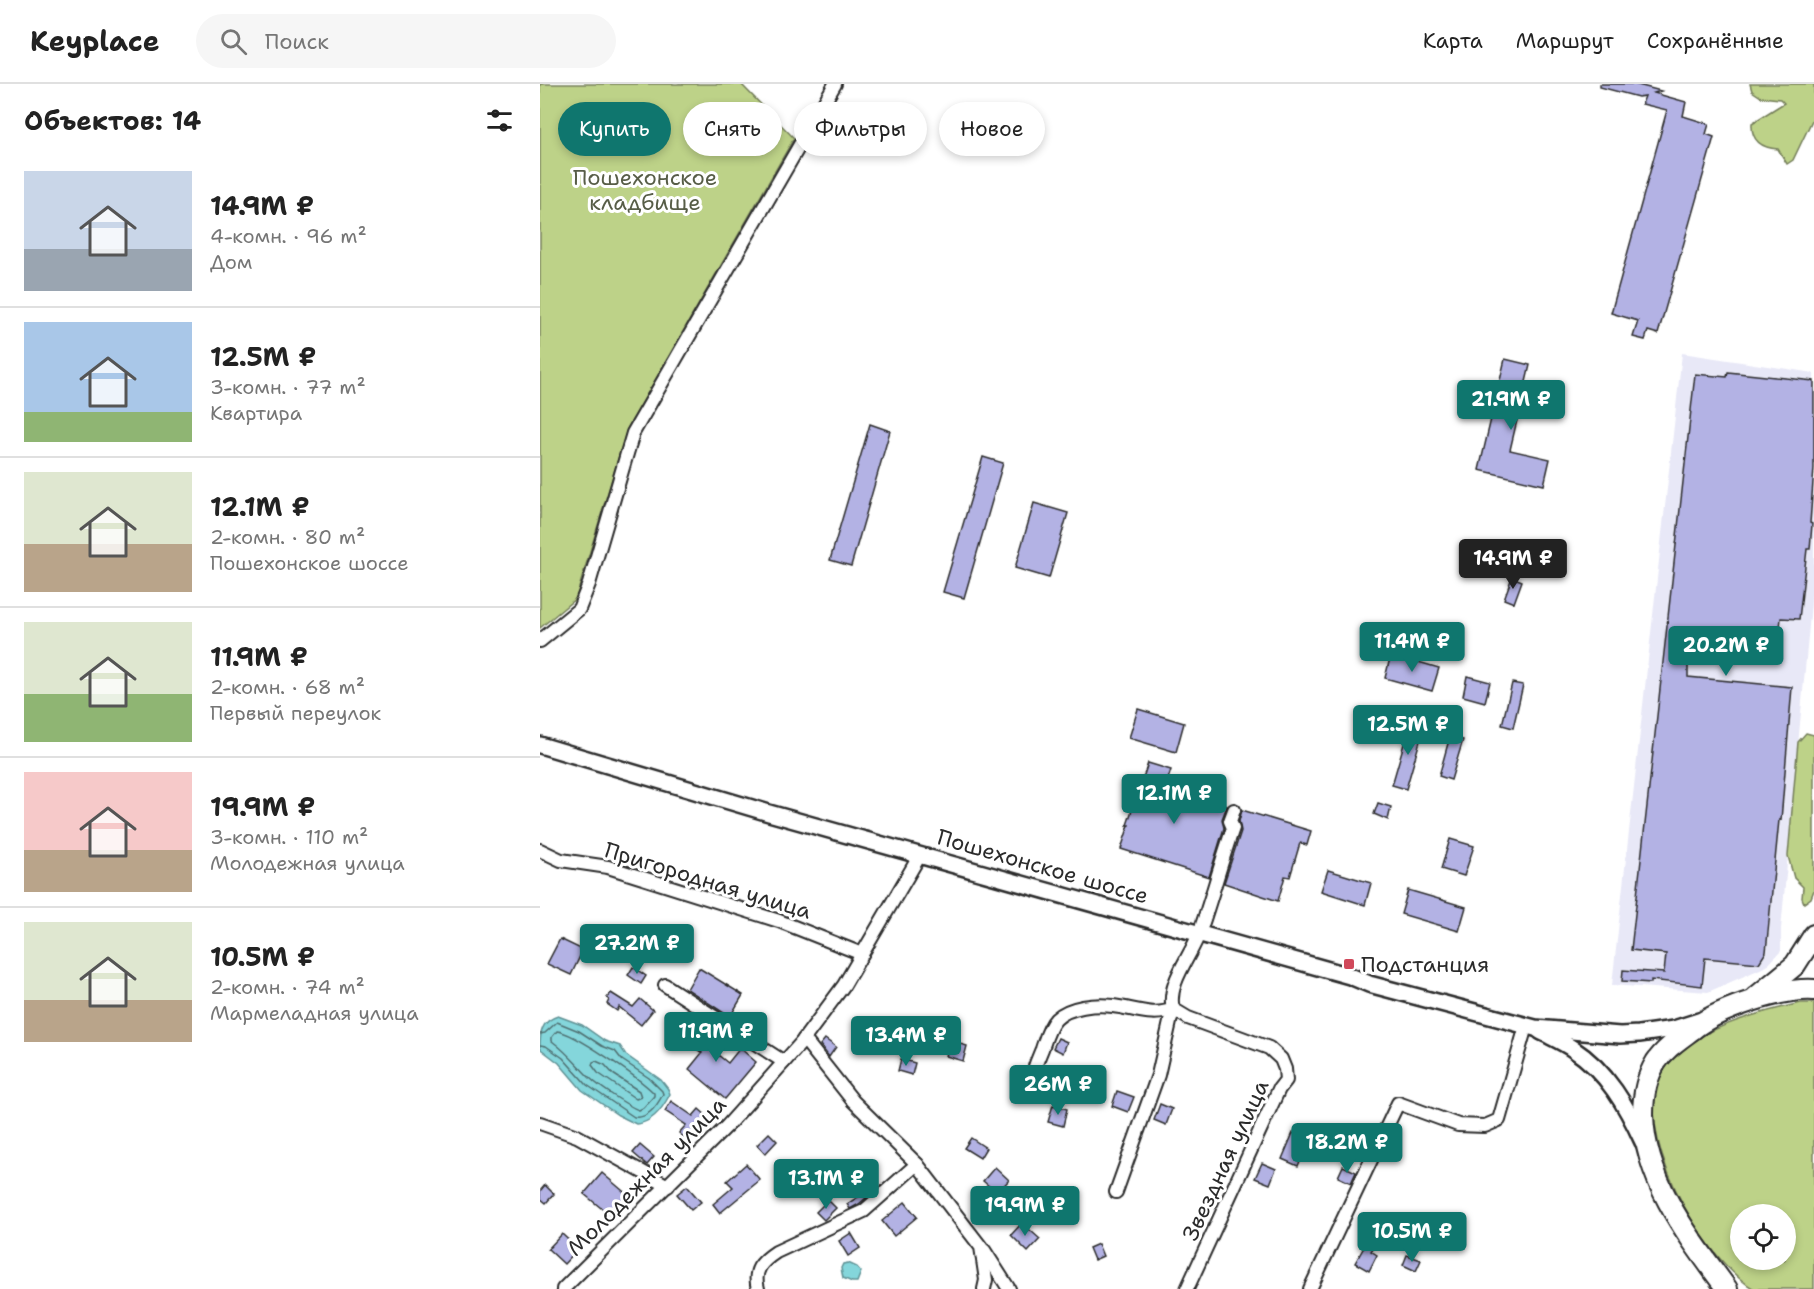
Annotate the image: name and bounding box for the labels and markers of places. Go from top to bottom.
pin: 21.9M ₽ [1456,380,1566,431]
pin: 14.9M ₽ [1458,539,1568,590]
pin: 11.4M ₽ [1357,622,1467,673]
pin: 20.2M ₽ [1671,626,1781,677]
pin: 12.5M ₽ [1353,705,1463,756]
pin: 12.1M ₽ [1119,774,1229,825]
pin: 27.2M ₽ [582,924,692,975]
place label: Подстанция [1361,950,1489,979]
marker: Подстанция [1342,957,1356,971]
pin: 11.9M ₽ [661,1012,771,1063]
pin: 13.4M ₽ [851,1016,961,1067]
pin: 26M ₽ [1016,1065,1100,1116]
pin: 18.2M ₽ [1292,1123,1402,1174]
pin: 13.1M ₽ [771,1159,881,1210]
pin: 19.9M ₽ [970,1186,1080,1237]
pin: 10.5M ₽ [1357,1212,1467,1263]

